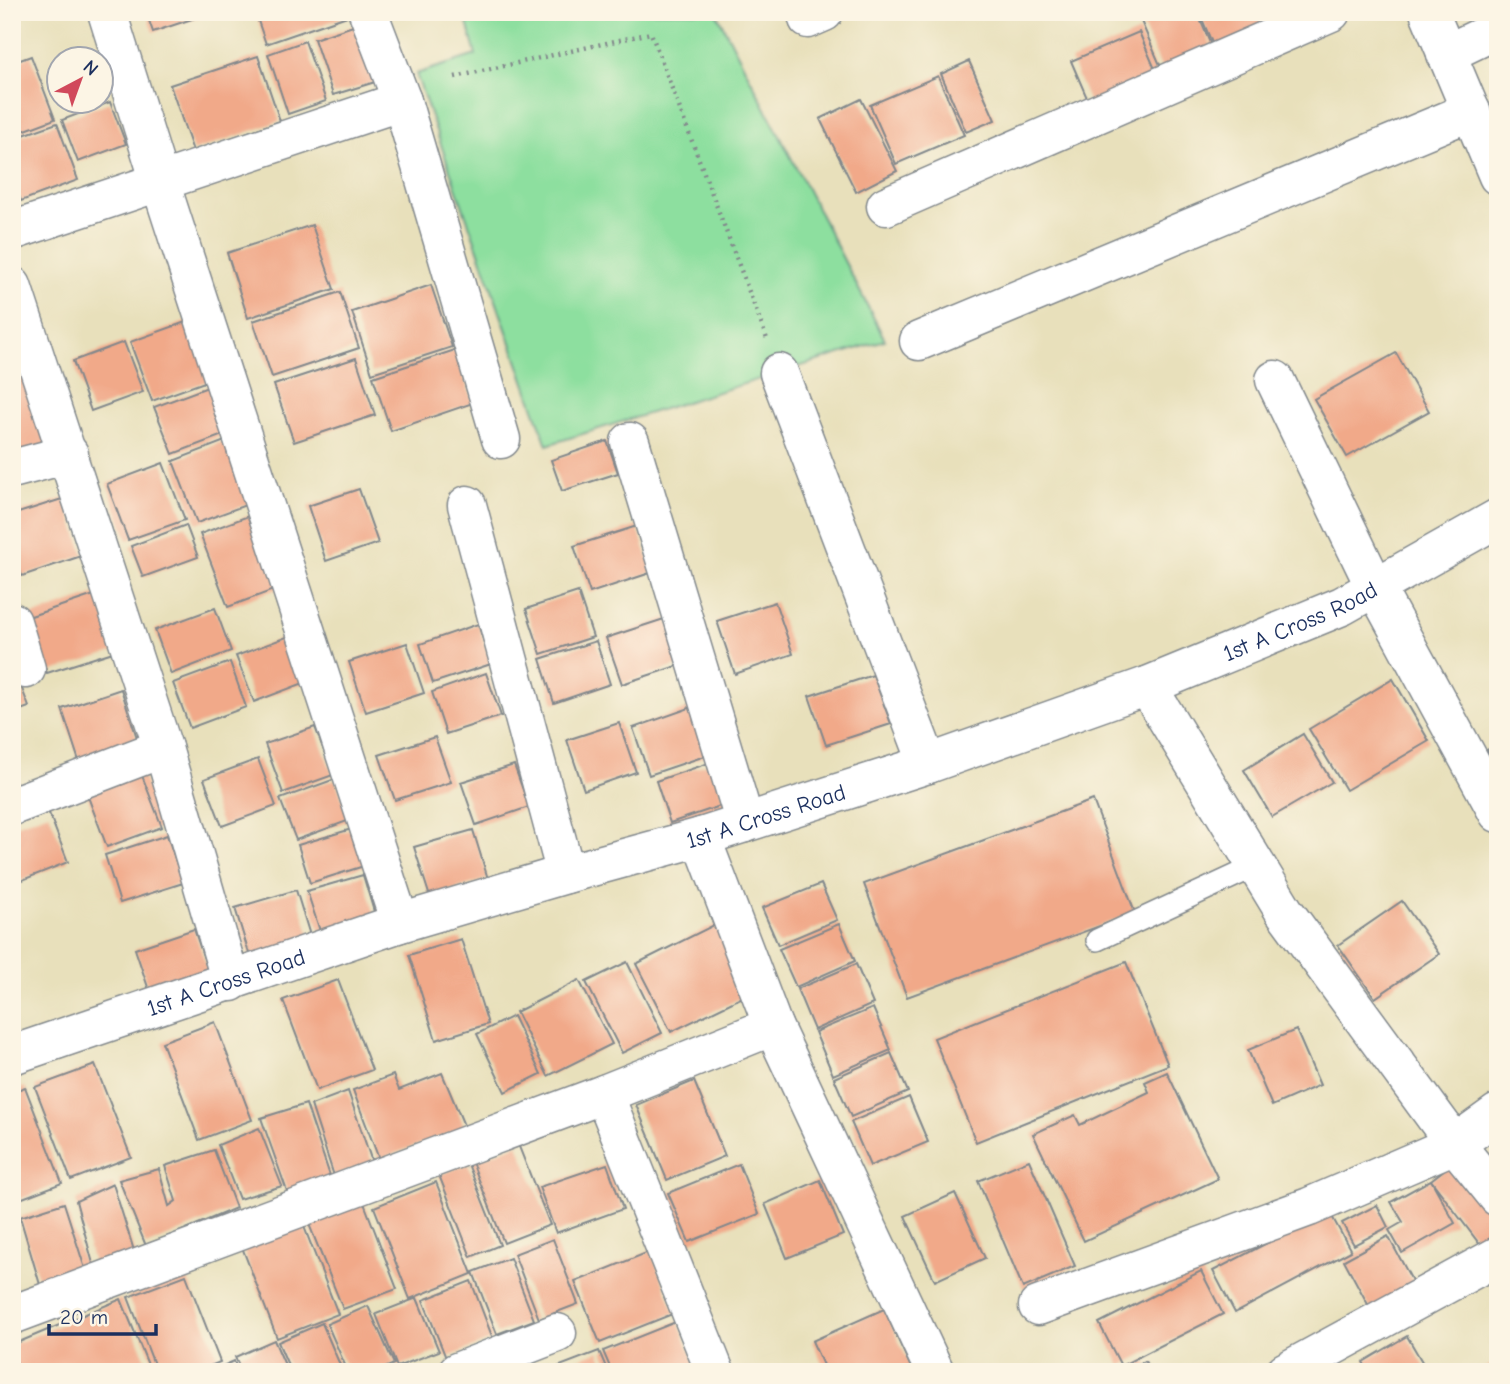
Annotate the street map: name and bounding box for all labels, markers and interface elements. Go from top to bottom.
north arrow [46,46,116,116]
text: N [79,56,102,80]
street label: 1st A Cross Road [1219,576,1382,667]
street label: 1st A Cross Road [683,778,849,854]
street label: 1st A Cross Road [143,943,309,1022]
scale bar [49,1293,156,1337]
text: 20 m [60,1305,108,1329]

